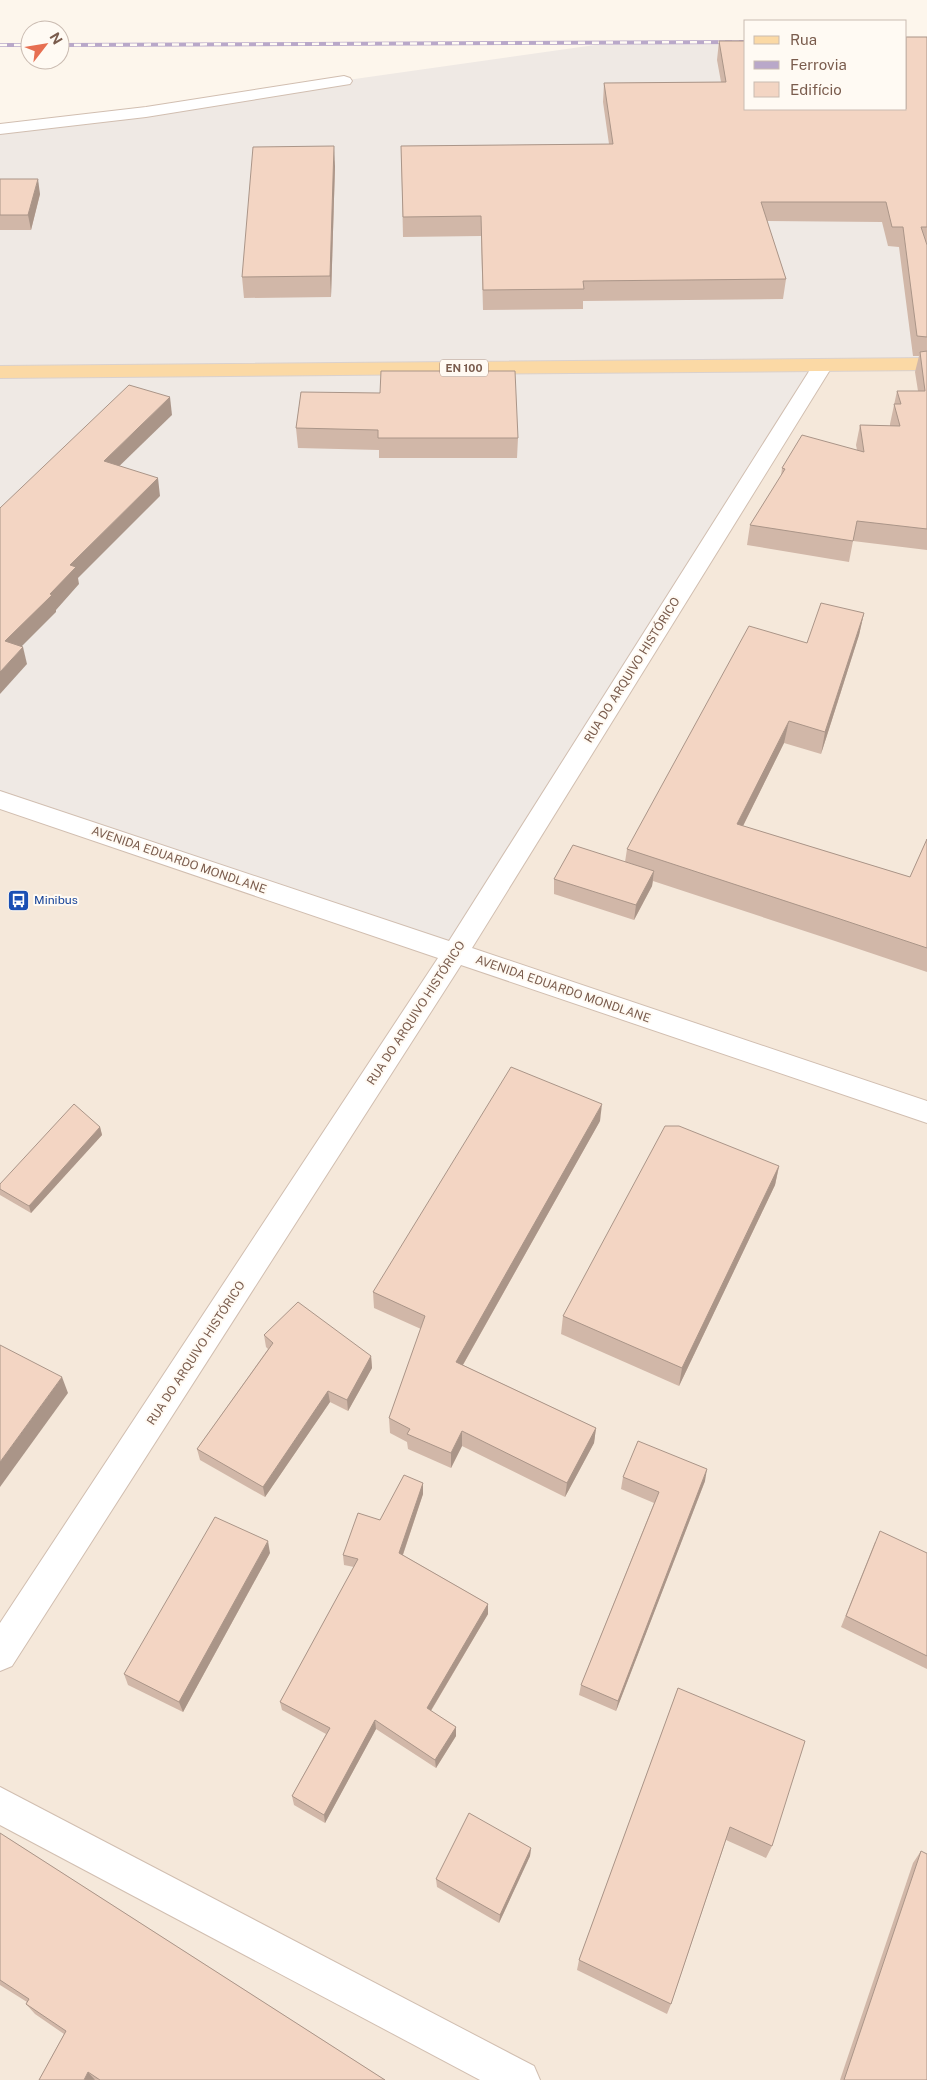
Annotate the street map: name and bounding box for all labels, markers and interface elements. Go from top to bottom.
north arrow [20,20,70,70]
legend [744,20,907,110]
text: N [46,29,66,47]
text: Rua [790,31,817,48]
text: Ferrovia [790,56,847,73]
text: Edifício [790,81,842,98]
road number: EN 100 [440,359,488,376]
street label: RUA DO ARQUIVO HISTÓRICO [581,594,683,745]
street label: AVENIDA EDUARDO MONDLANE [90,823,268,897]
bus stop icon: Minibus [6,888,30,912]
place label: Minibus [34,893,78,907]
street label: RUA DO ARQUIVO HISTÓRICO [364,938,468,1088]
street label: AVENIDA EDUARDO MONDLANE [474,952,652,1026]
street label: RUA DO ARQUIVO HISTÓRICO [144,1278,248,1428]

